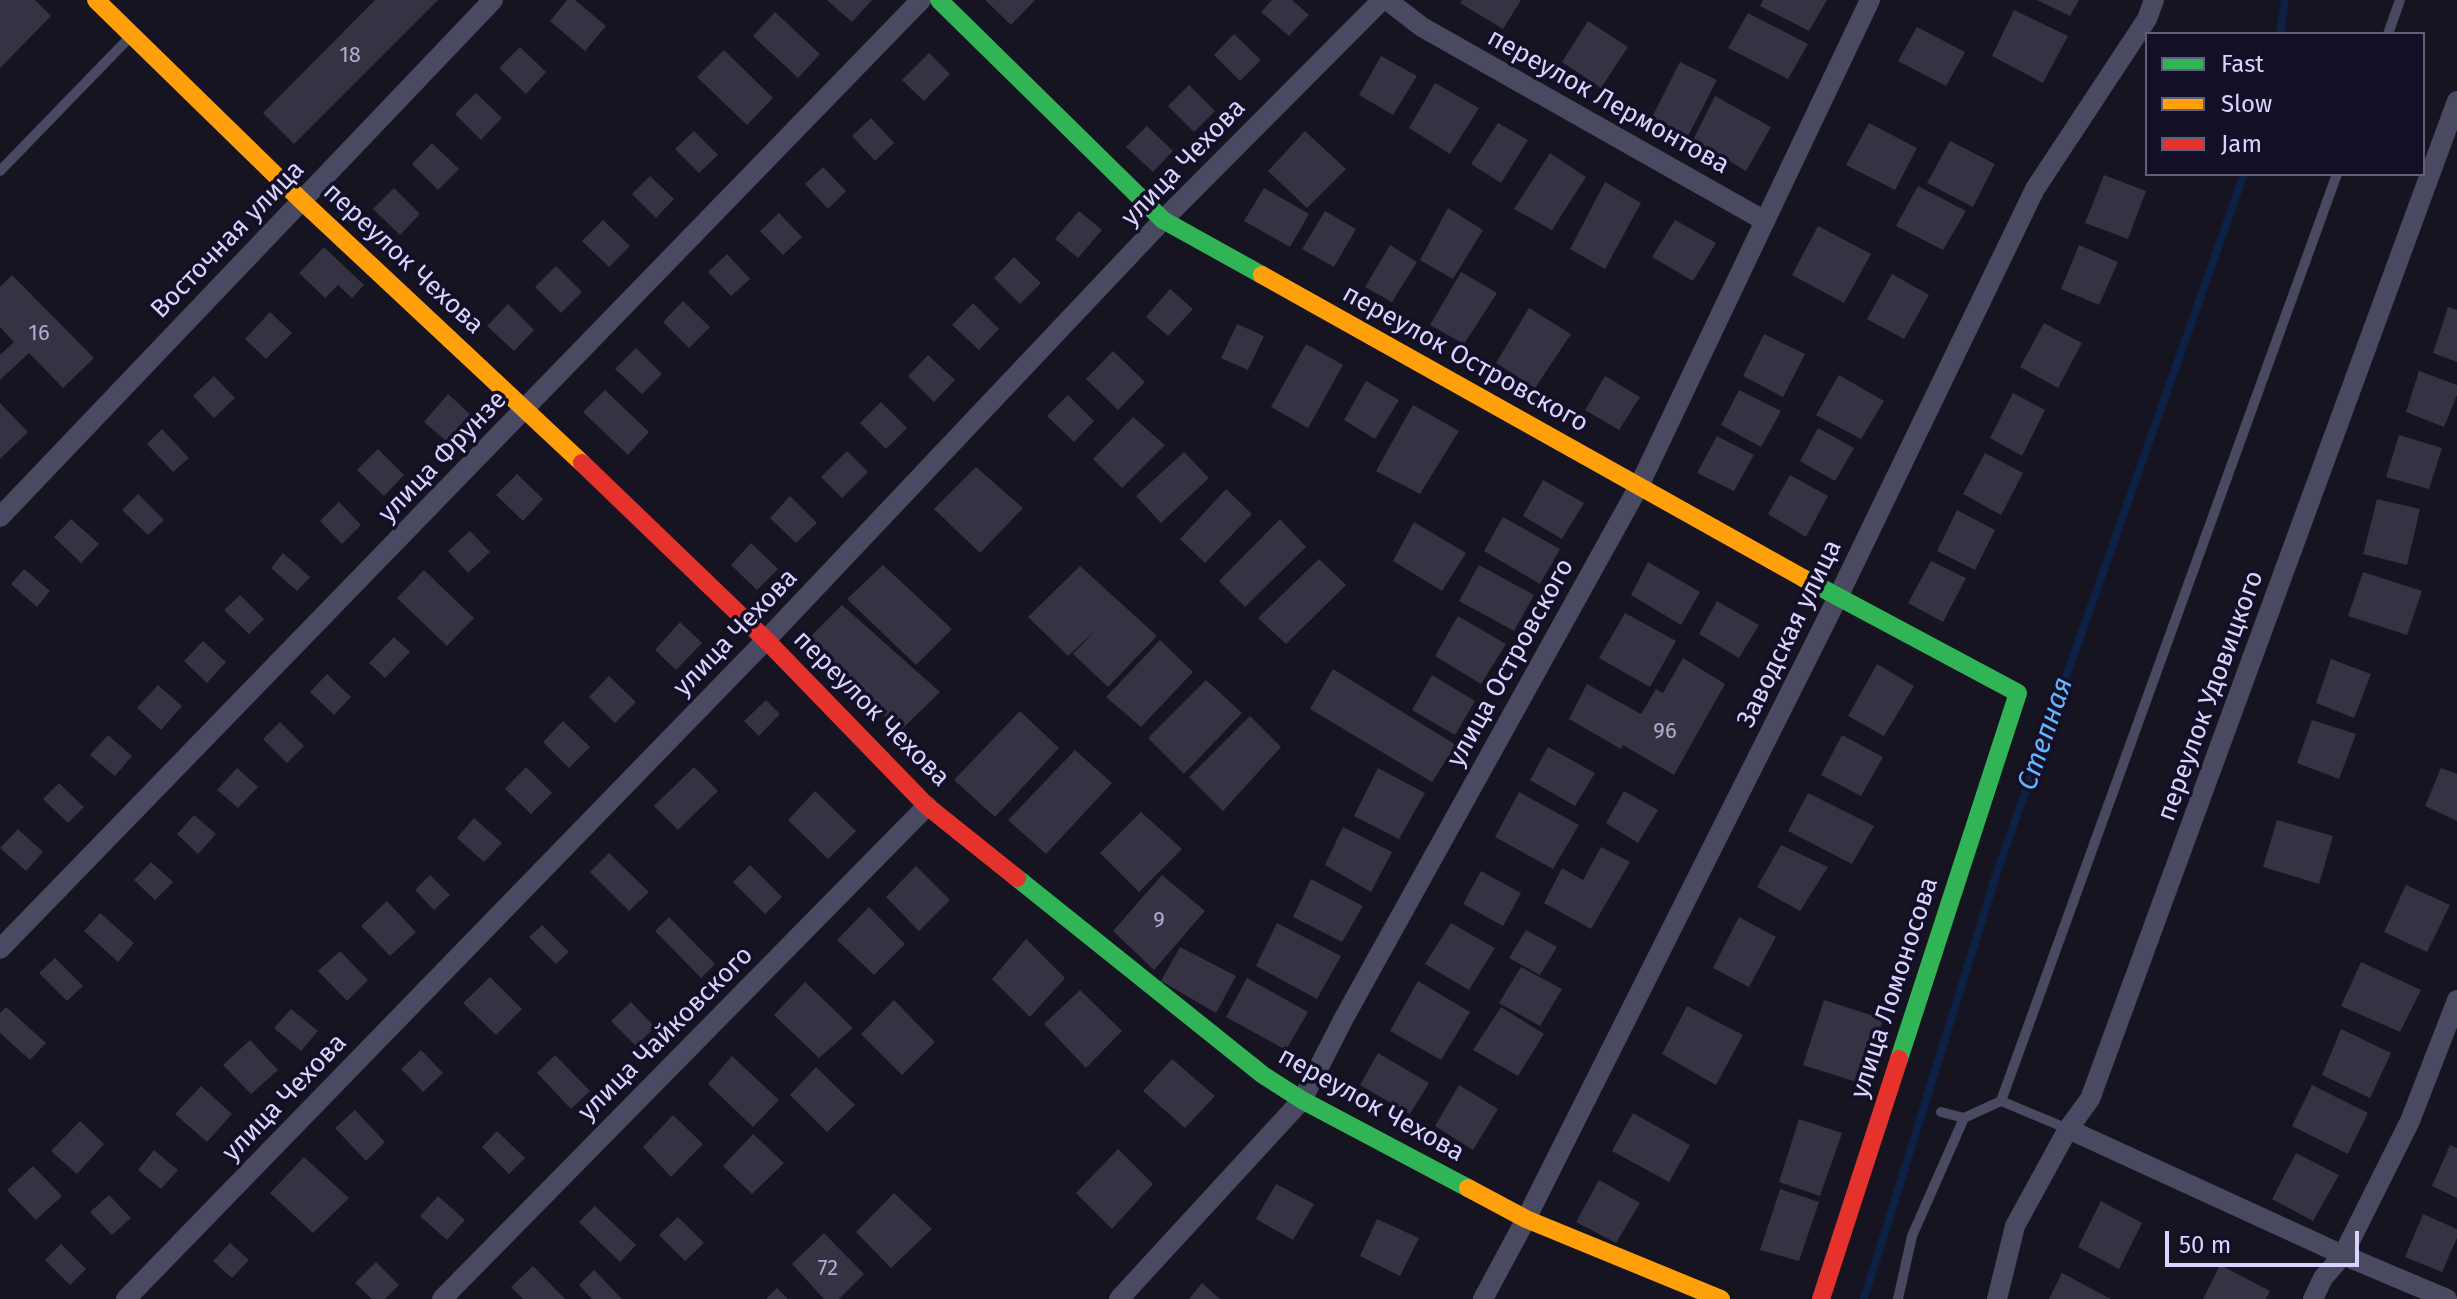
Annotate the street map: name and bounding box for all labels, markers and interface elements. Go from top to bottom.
street label: переулок Лермонтова [1482,23,1734,181]
legend [2145,32,2425,176]
house number: 18 [339,43,361,69]
text: Fast [2221,50,2264,78]
text: Slow [2221,90,2272,118]
street label: улица Чехова [1115,93,1253,233]
text: Jam [2221,130,2262,158]
street label: Восточная улица [145,155,311,325]
street label: переулок Чехова [316,177,490,341]
street label: переулок Островского [1337,278,1593,440]
house number: 16 [28,321,50,347]
street label: улица Фрунзе [372,385,514,529]
street label: Заводская улица [1731,535,1849,733]
street label: улица Островского [1441,553,1581,773]
street label: улица Чехова [667,563,805,703]
street label: переулок Удовицкого [2151,567,2271,825]
street label: переулок Чехова [786,624,956,794]
water label: Степная [2011,673,2081,795]
house number: 96 [1653,719,1677,745]
street label: улица Ломоносова [1845,874,1945,1102]
house number: 9 [1153,908,1165,934]
street label: улица Чайковского [572,940,760,1128]
street label: улица Чехова [216,1028,354,1168]
street label: переулок Чехова [1272,1041,1470,1169]
scale bar [2169,1215,2363,1265]
text: 50 m [2179,1231,2231,1259]
house number: 72 [818,1256,838,1282]

